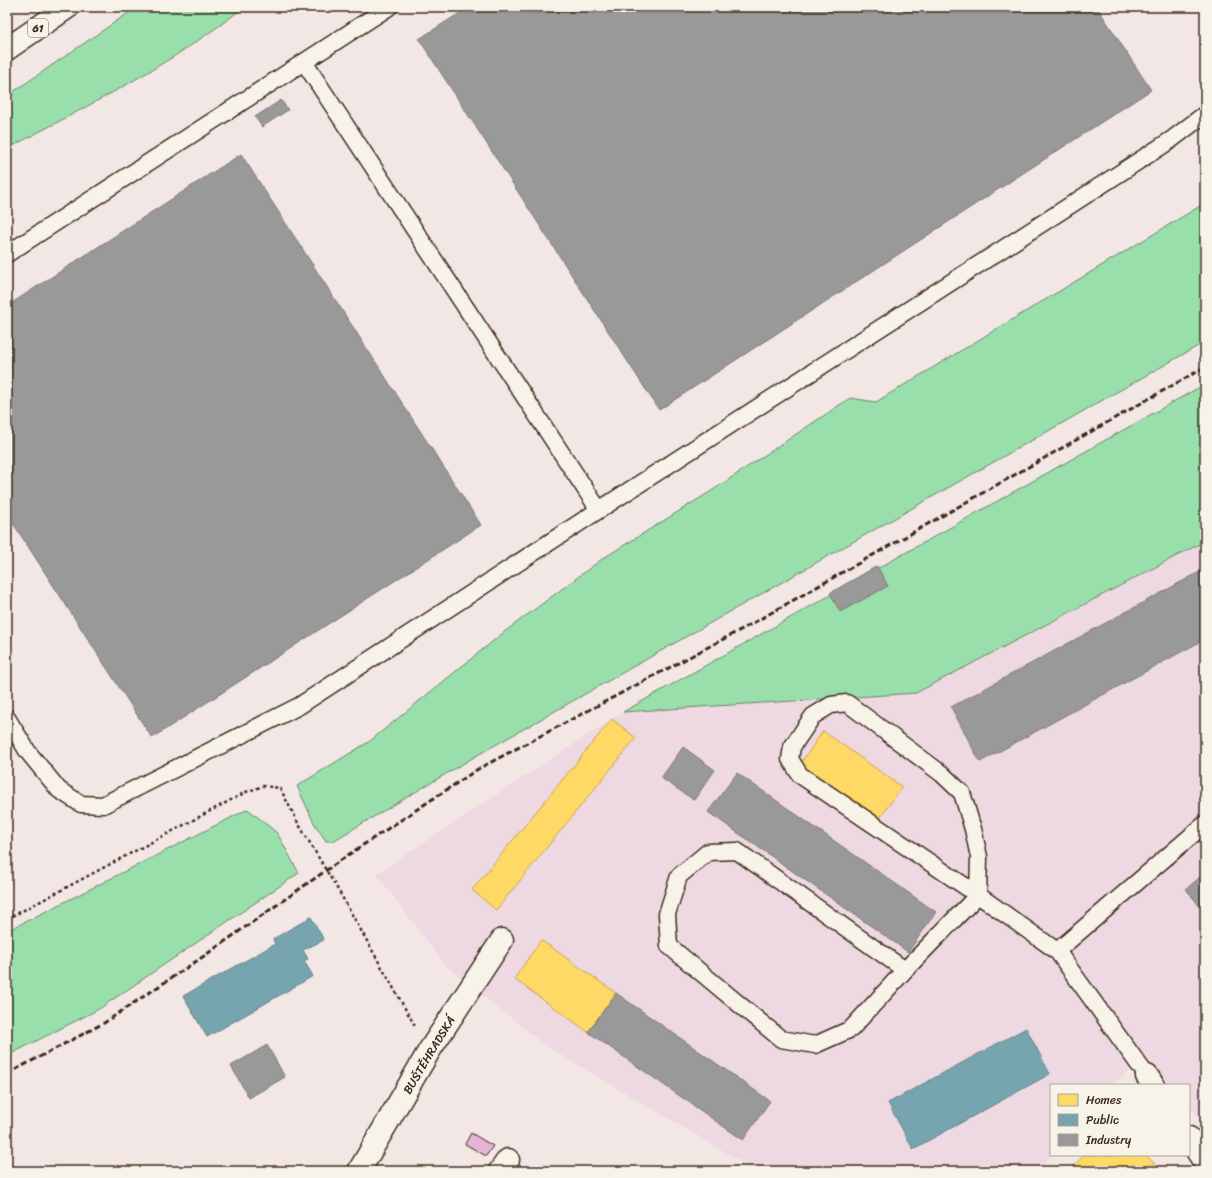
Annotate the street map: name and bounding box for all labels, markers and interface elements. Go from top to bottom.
road number: 61 [28,19,48,37]
street label: BUŠTĚHRADSKÁ [397,1010,462,1099]
legend [1050,1084,1190,1156]
text: Homes [1086,1089,1122,1111]
text: Public [1086,1109,1119,1131]
text: Industry [1085,1129,1132,1151]

